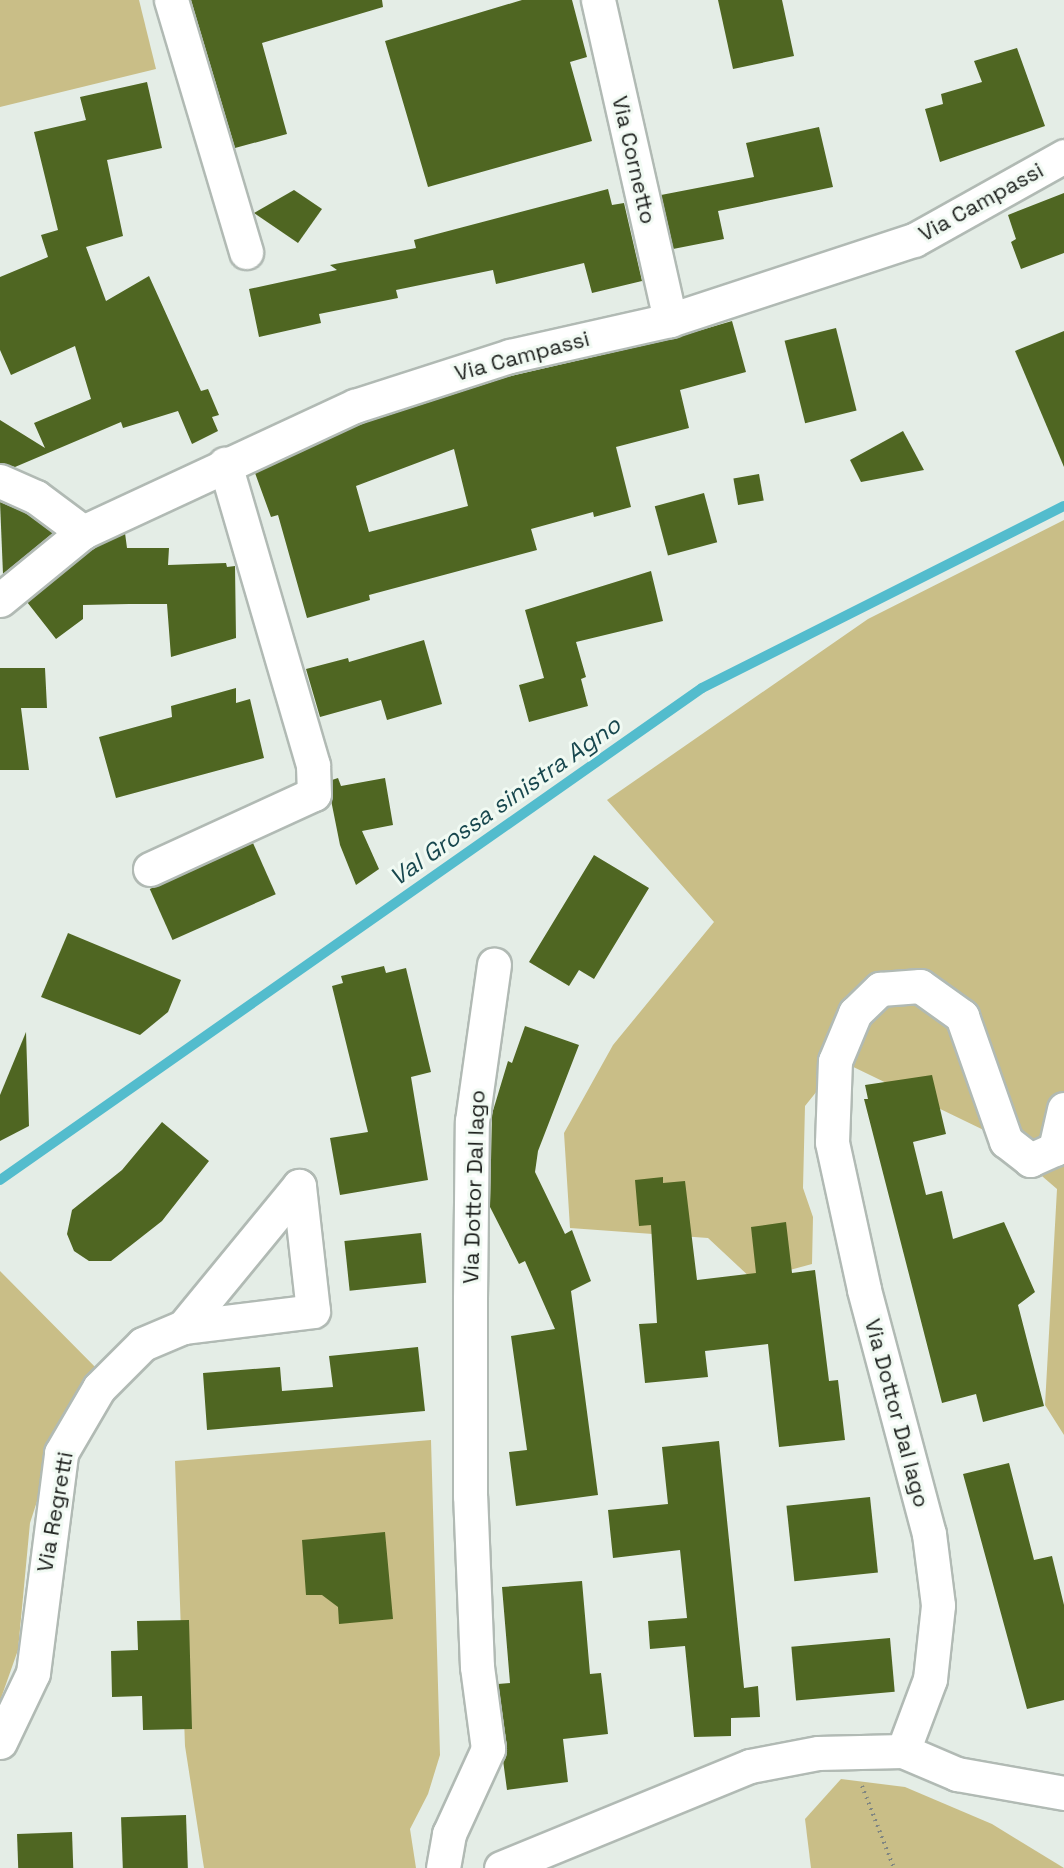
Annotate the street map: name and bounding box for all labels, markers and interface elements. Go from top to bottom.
street label: Via Cornetto [606,93,662,227]
street label: Via Campassi [914,157,1048,247]
street label: Via Campassi [452,325,592,387]
water label: Val Grossa sinistra Agno [384,710,626,892]
street label: Via Dottor Dal lago [457,1090,491,1284]
street label: Via Dottor Dal lago [859,1316,935,1510]
street label: Via Regretti [31,1450,79,1574]

